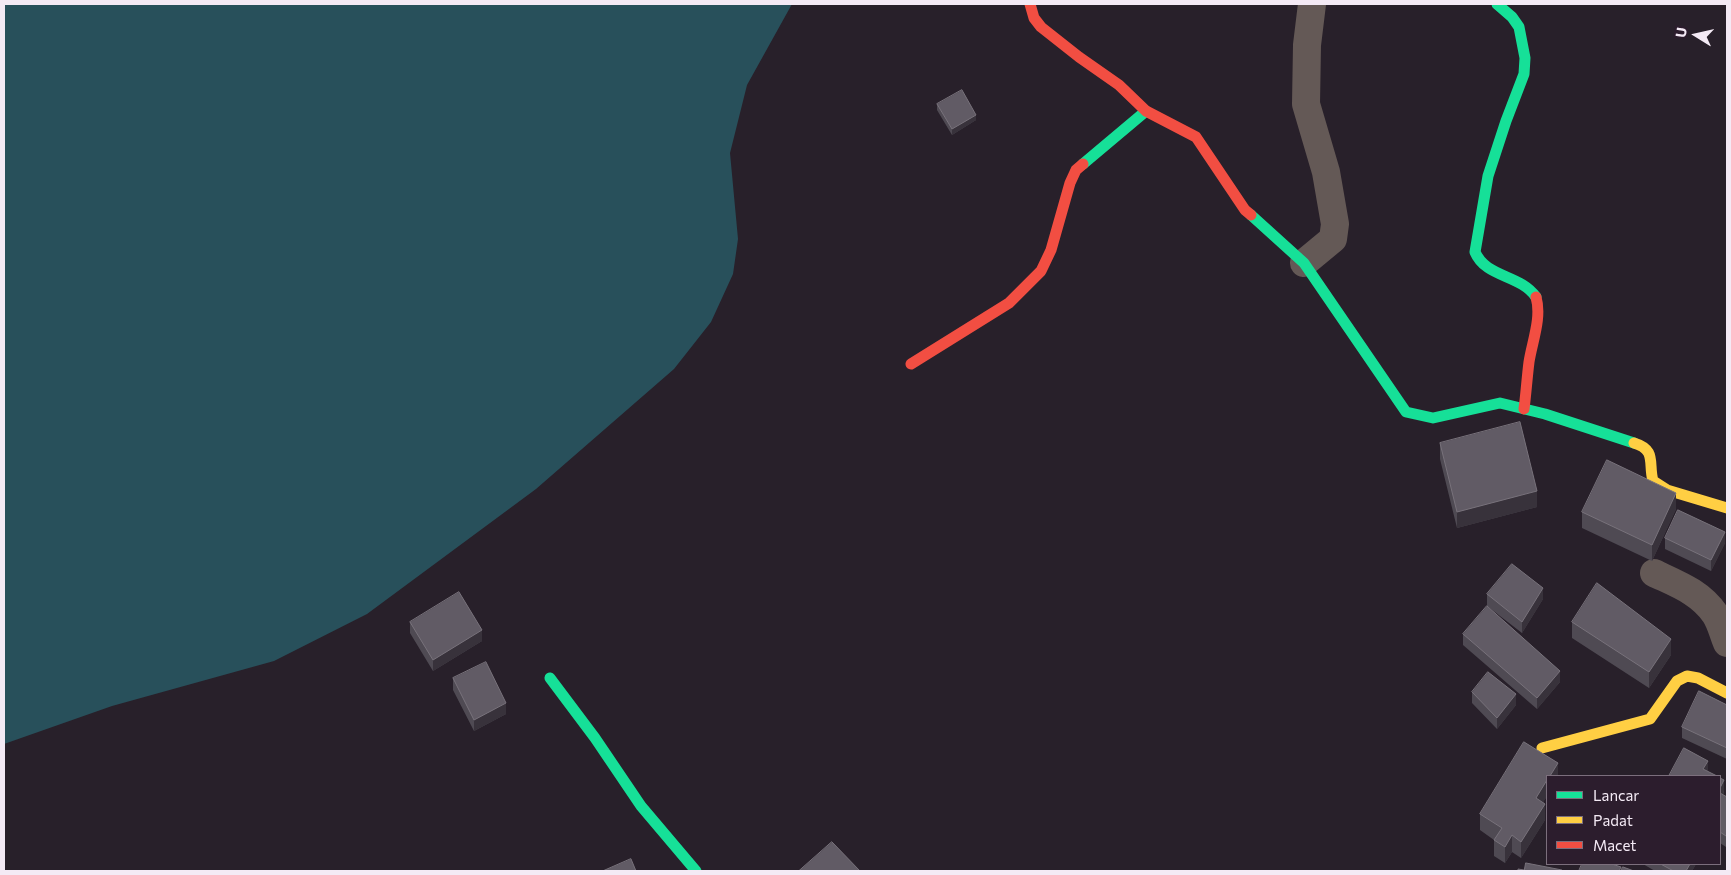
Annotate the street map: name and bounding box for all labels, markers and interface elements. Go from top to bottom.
north arrow [1671,10,1721,60]
text: U [1671,26,1690,39]
legend [1546,775,1721,865]
text: Lancar [1593,786,1639,804]
text: Padat [1593,811,1633,829]
text: Macet [1593,836,1636,854]

